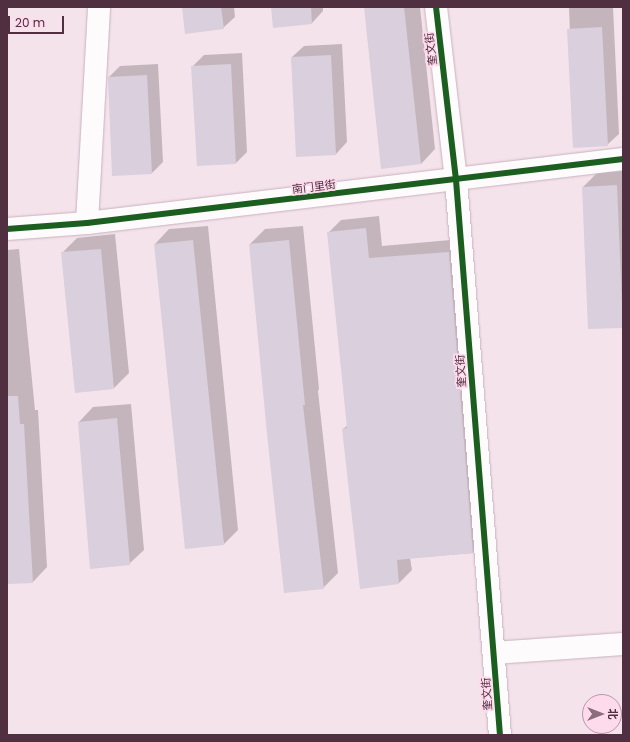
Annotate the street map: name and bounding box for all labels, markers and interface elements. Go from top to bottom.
scale bar [10,8,66,34]
text: 20 m [15,14,45,31]
street label: 奎文街 [422,32,440,66]
street label: 南门里街 [291,178,337,196]
street label: 奎文街 [453,354,469,388]
street label: 奎文街 [479,677,495,711]
north arrow [582,694,622,734]
text: 北 [605,709,621,720]

